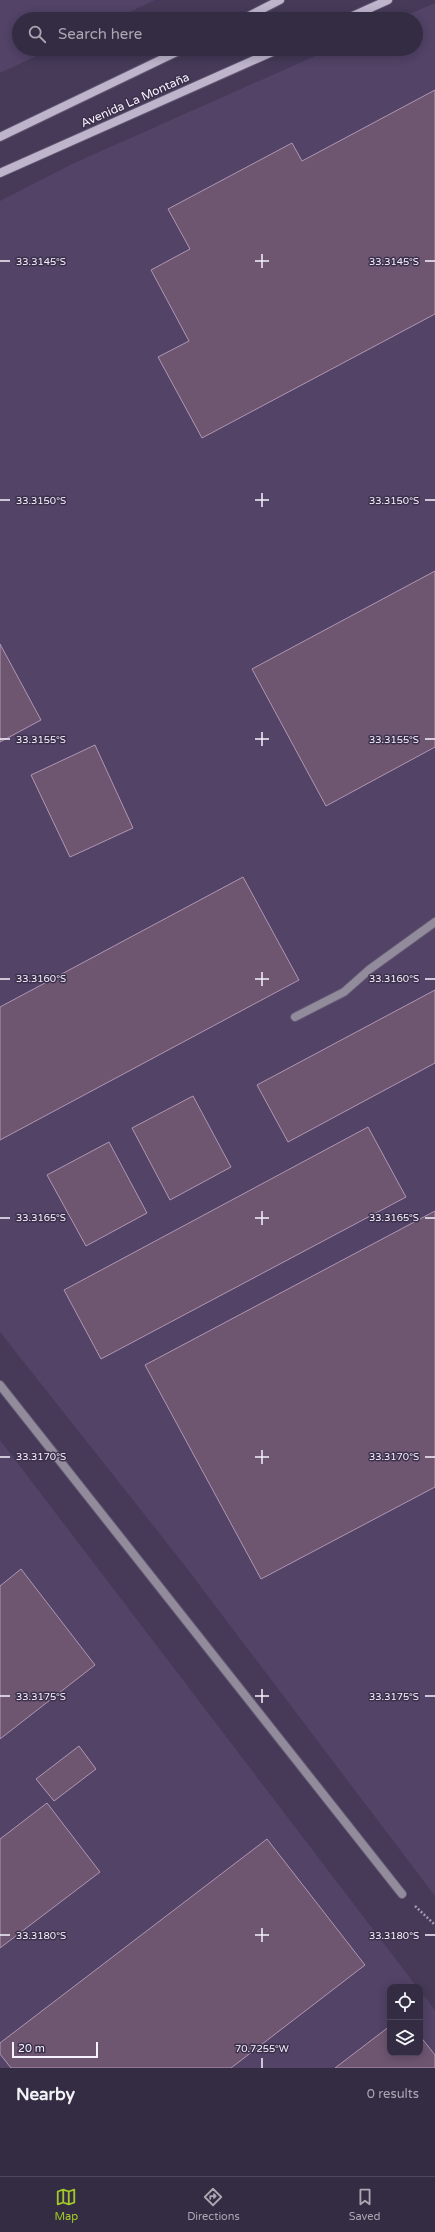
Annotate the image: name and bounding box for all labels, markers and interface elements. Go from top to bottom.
search box [12,12,423,56]
icon: search [26,23,48,45]
text: Search here [58,25,142,43]
street label: Avenida La Montaña [79,70,191,130]
text: 33.3145°S [16,256,66,268]
text: 33.3145°S [369,256,419,268]
text: 33.3150°S [16,495,66,507]
text: 33.3150°S [369,495,419,507]
text: 33.3155°S [16,734,66,746]
text: 33.3155°S [369,734,419,746]
text: 33.3160°S [16,973,66,985]
text: 33.3160°S [369,973,419,985]
text: 33.3165°S [16,1212,66,1224]
text: 33.3165°S [369,1212,419,1224]
text: 33.3170°S [16,1451,66,1463]
text: 33.3170°S [369,1451,419,1463]
text: 33.3175°S [16,1691,66,1703]
text: 33.3175°S [369,1691,419,1703]
text: 33.3180°S [16,1930,66,1942]
text: 33.3180°S [369,1930,419,1942]
map controls [387,1984,423,2056]
button: locate [387,1984,423,2020]
button: layers [387,2020,423,2056]
scale bar [12,2040,98,2059]
text: 20 m [18,2042,45,2055]
text: 70.7255°W [235,2043,289,2055]
text: Nearby [16,2084,75,2105]
text: 0 results [367,2086,419,2102]
tab: Map [54,2186,78,2223]
tab: Directions [187,2186,240,2223]
tab: Saved [349,2186,381,2223]

